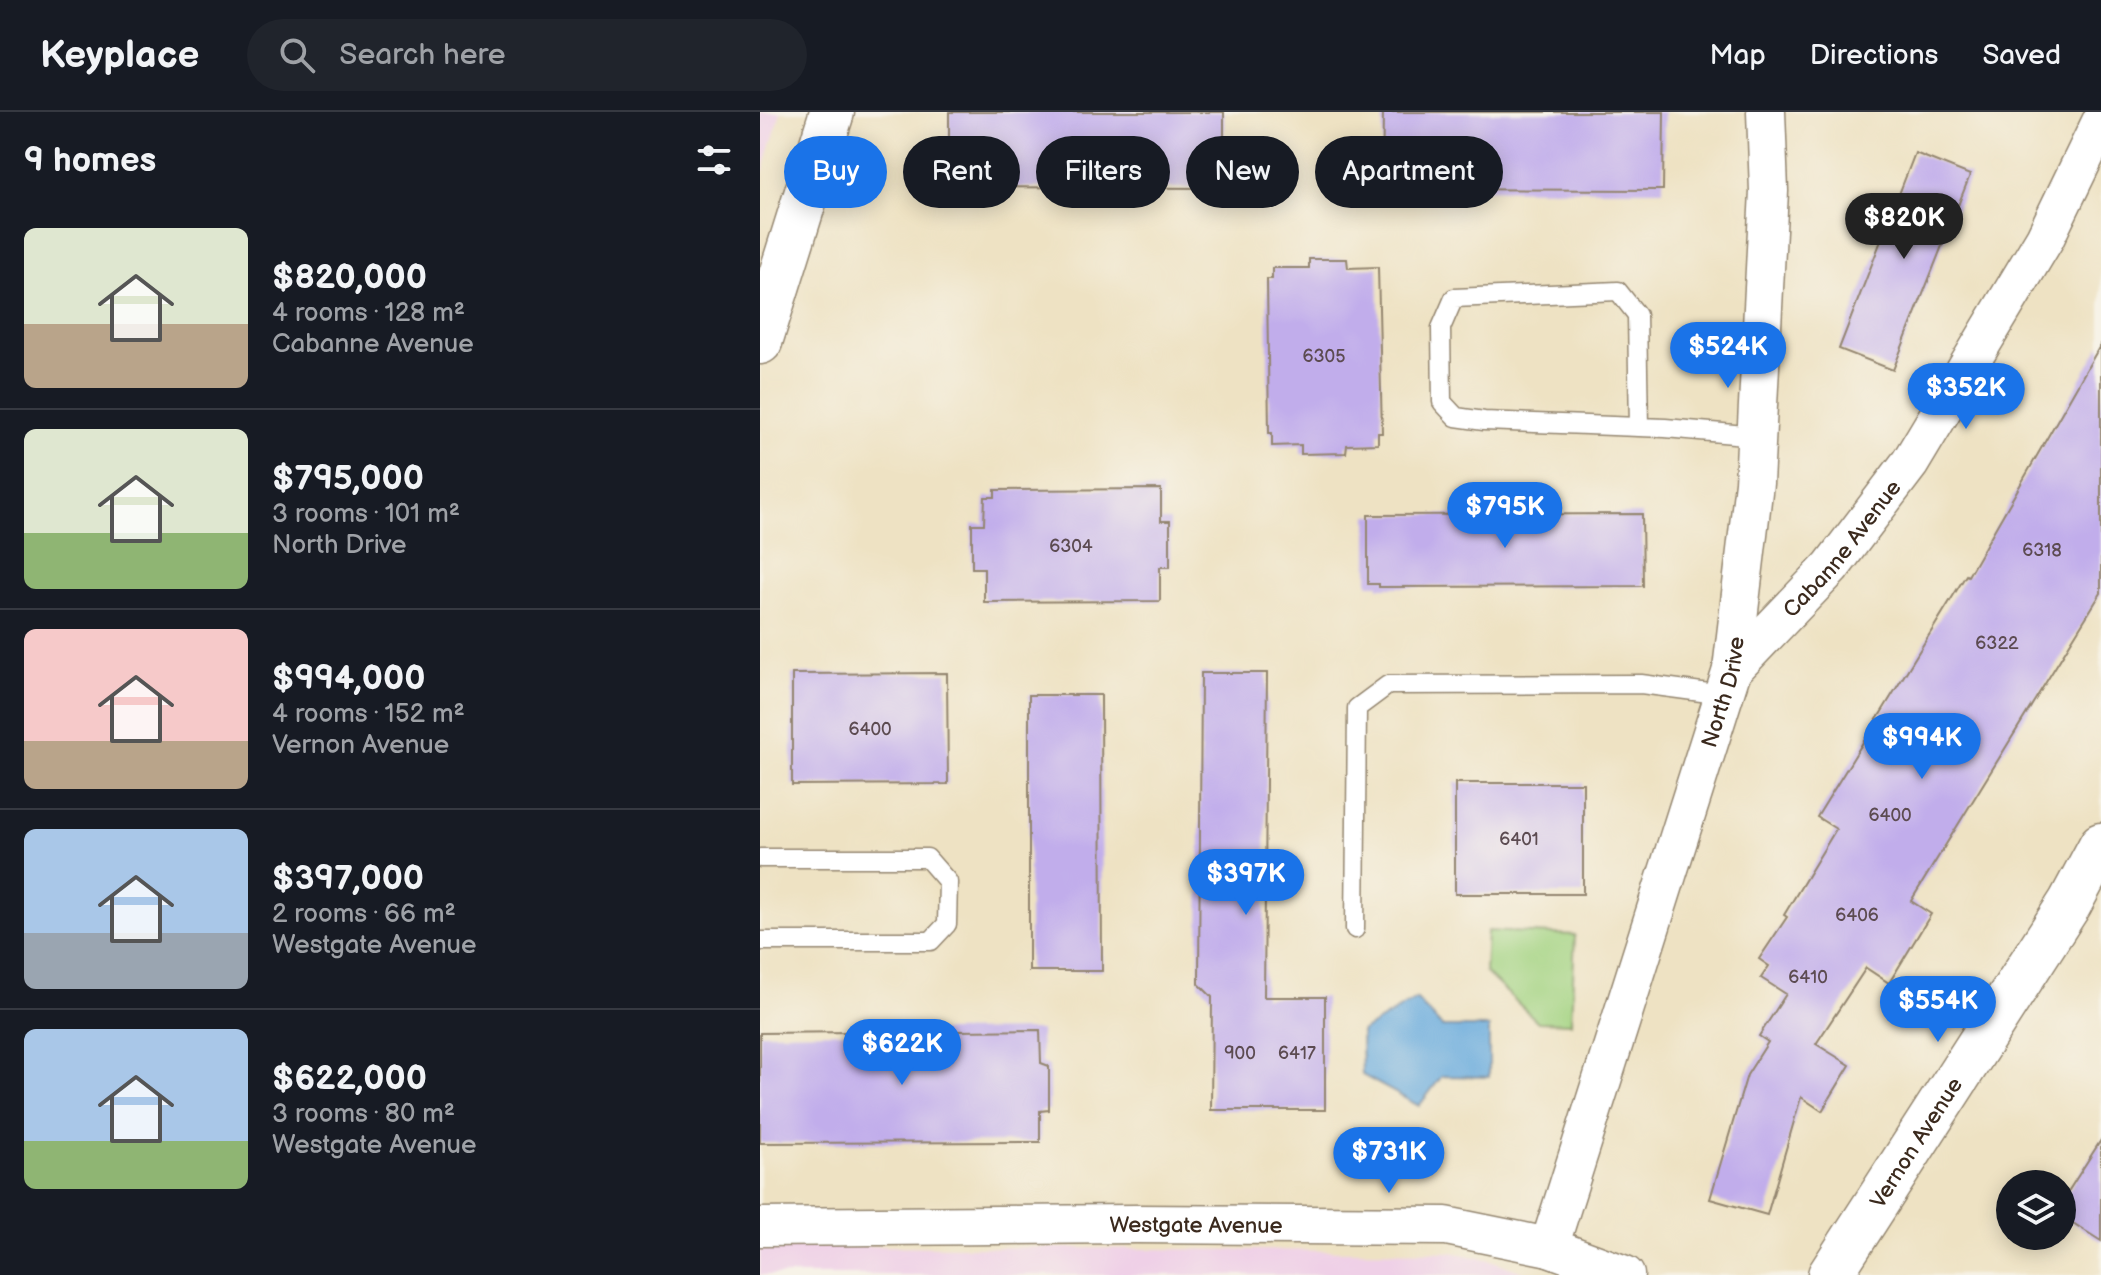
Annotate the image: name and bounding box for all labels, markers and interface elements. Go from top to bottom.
search box [247,19,807,91]
text: Keyplace [40,33,199,78]
icon: search [275,33,319,77]
text: Search here [339,37,506,73]
text: Map [1709,39,1766,72]
text: Directions [1810,39,1938,72]
text: Saved [1982,39,2061,72]
chip: Buy [784,136,887,208]
chip: Rent [903,136,1020,208]
chip: Filters [1036,136,1170,208]
chip: New [1186,136,1299,208]
chip: Apartment [1315,136,1503,208]
icon: filters [692,138,736,182]
text: 9 homes [24,140,156,181]
pin: $820K [1848,193,1960,261]
text: $820K [1863,203,1945,234]
text: $820,000 [272,257,427,298]
icon: home [88,260,184,356]
text: 4 rooms · 128 m² [272,298,465,329]
pin: $524K [1672,322,1784,390]
text: Cabanne Avenue [272,329,474,360]
text: $524K [1688,332,1768,363]
house number: 6305 [1303,346,1345,367]
pin: $352K [1910,363,2022,431]
text: $352K [1926,373,2006,404]
text: $795,000 [272,458,424,499]
icon: home [88,461,184,557]
street label: Cabanne Avenue [1778,475,1907,624]
pin: $795K [1449,482,1561,550]
text: $795K [1465,492,1545,523]
text: 3 rooms · 101 m² [272,499,460,530]
text: North Drive [272,530,407,561]
house number: 6304 [1049,536,1093,557]
house number: 6318 [2022,540,2062,561]
house number: 6322 [1975,633,2019,654]
street label: North Drive [1696,635,1751,751]
text: $994,000 [272,658,425,699]
icon: home [88,661,184,757]
text: 4 rooms · 152 m² [272,699,465,730]
pin: $994K [1866,713,1978,781]
house number: 6400 [848,719,892,740]
text: $994K [1882,723,1962,754]
text: Vernon Avenue [272,730,449,761]
house number: 6400 [1868,805,1912,826]
house number: 6401 [1499,829,1539,850]
pin: $397K [1190,849,1302,917]
text: $397,000 [272,858,424,899]
text: $397K [1206,859,1286,890]
icon: home [88,861,184,957]
text: 2 rooms · 66 m² [272,899,456,930]
house number: 6406 [1835,905,1879,926]
text: Westgate Avenue [272,930,476,961]
house number: 6410 [1788,967,1828,988]
pin: $554K [1882,976,1994,1044]
text: $554K [1898,986,1978,1017]
pin: $622K [846,1019,958,1087]
text: $622K [861,1029,943,1060]
house number: 900 [1224,1043,1256,1064]
house number: 6417 [1278,1043,1316,1064]
text: $622,000 [272,1058,427,1099]
icon: home [88,1061,184,1157]
street label: Vernon Avenue [1865,1073,1969,1213]
text: 3 rooms · 80 m² [272,1099,455,1130]
pin: $731K [1333,1127,1445,1195]
text: Westgate Avenue [272,1130,476,1161]
text: $731K [1351,1137,1427,1168]
map controls [1996,1170,2076,1250]
button: layers [1996,1170,2076,1250]
street label: Westgate Avenue [1109,1212,1283,1240]

